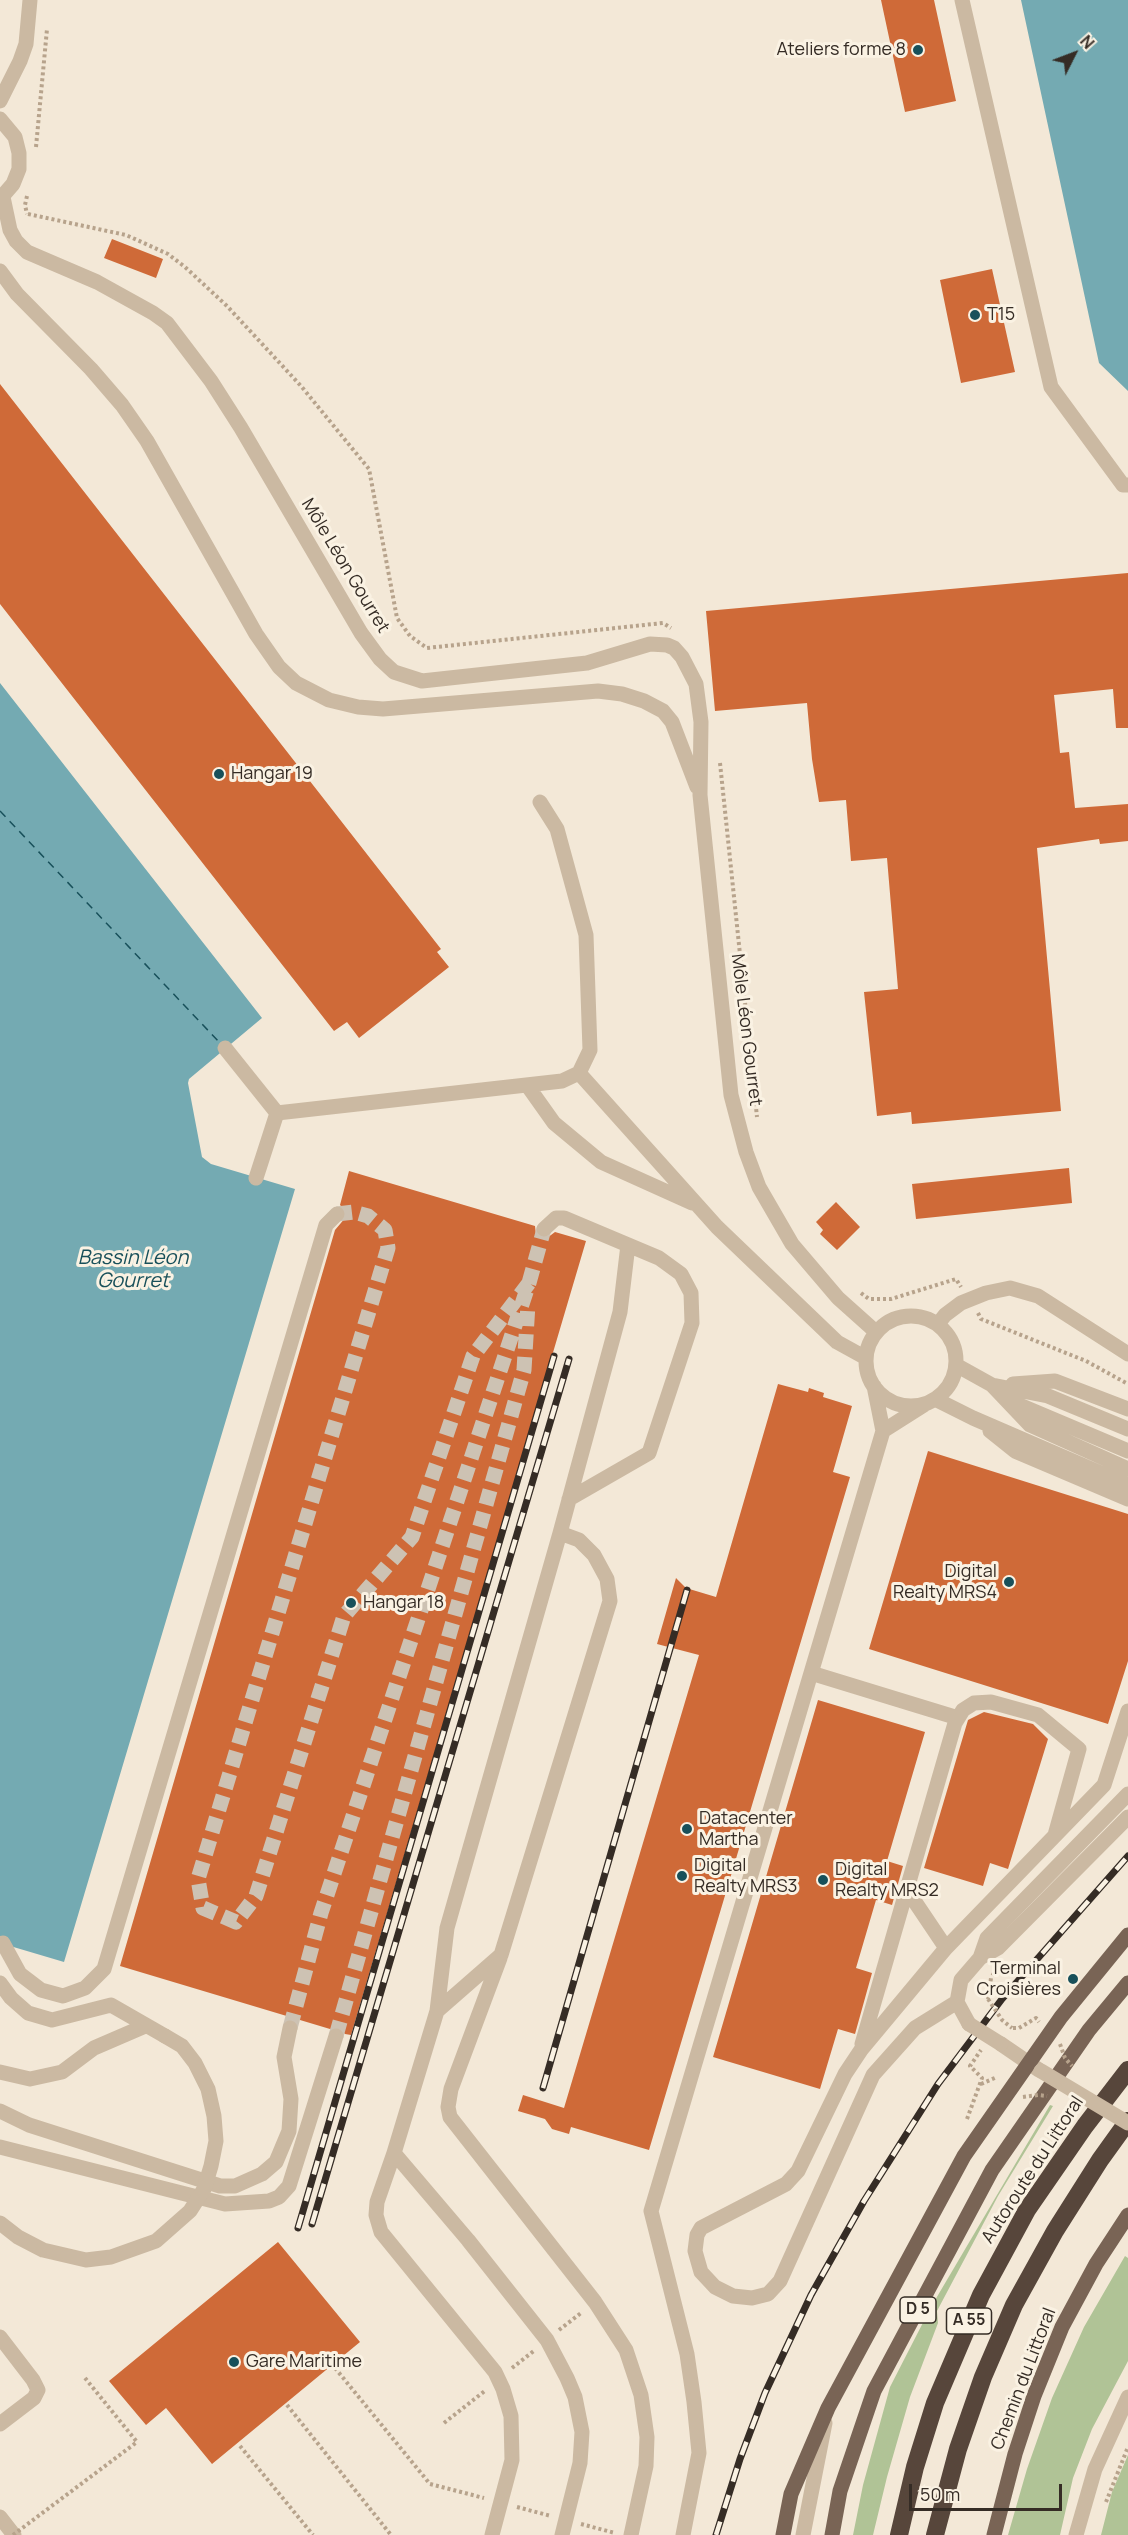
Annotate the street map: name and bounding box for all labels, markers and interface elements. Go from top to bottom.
north arrow [1044,24,1104,84]
text: N [1075,30,1099,54]
place label: Ateliers forme 8 [777,39,906,61]
marker: Ateliers forme 8 [911,43,925,57]
place label: T15 [987,304,1015,326]
marker: T15 [968,308,982,322]
street label: Môle Léon Gourret [296,495,394,637]
place label: Hangar 19 [231,763,313,785]
marker: Hangar 19 [212,767,226,781]
street label: Môle Léon Gourret [726,953,766,1107]
water label: Bassin Léon Gourret [78,1246,188,1293]
place label: Digital Realty MRS4 [893,1561,997,1604]
marker: Digital Realty MRS4 [1002,1575,1016,1589]
place label: Hangar 18 [363,1592,444,1614]
marker: Hangar 18 [344,1596,358,1610]
place label: Datacenter Martha [699,1808,793,1850]
marker: Datacenter Martha [680,1822,694,1836]
place label: Digital Realty MRS3 [694,1855,797,1898]
place label: Digital Realty MRS2 [835,1859,939,1902]
marker: Digital Realty MRS3 [675,1869,689,1883]
marker: Digital Realty MRS2 [816,1873,830,1887]
place label: Terminal Croisières [977,1958,1061,2000]
marker: Terminal Croisières [1066,1972,1080,1986]
street label: Autoroute du Littoral [977,2092,1089,2248]
road number: D 5 [900,2297,936,2323]
street label: Chemin du Littoral [987,2305,1061,2453]
road number: A 55 [946,2308,992,2334]
place label: Gare Maritime [246,2351,362,2373]
marker: Gare Maritime [227,2355,241,2369]
scale bar [912,2472,1065,2510]
text: 50 m [920,2482,960,2506]

